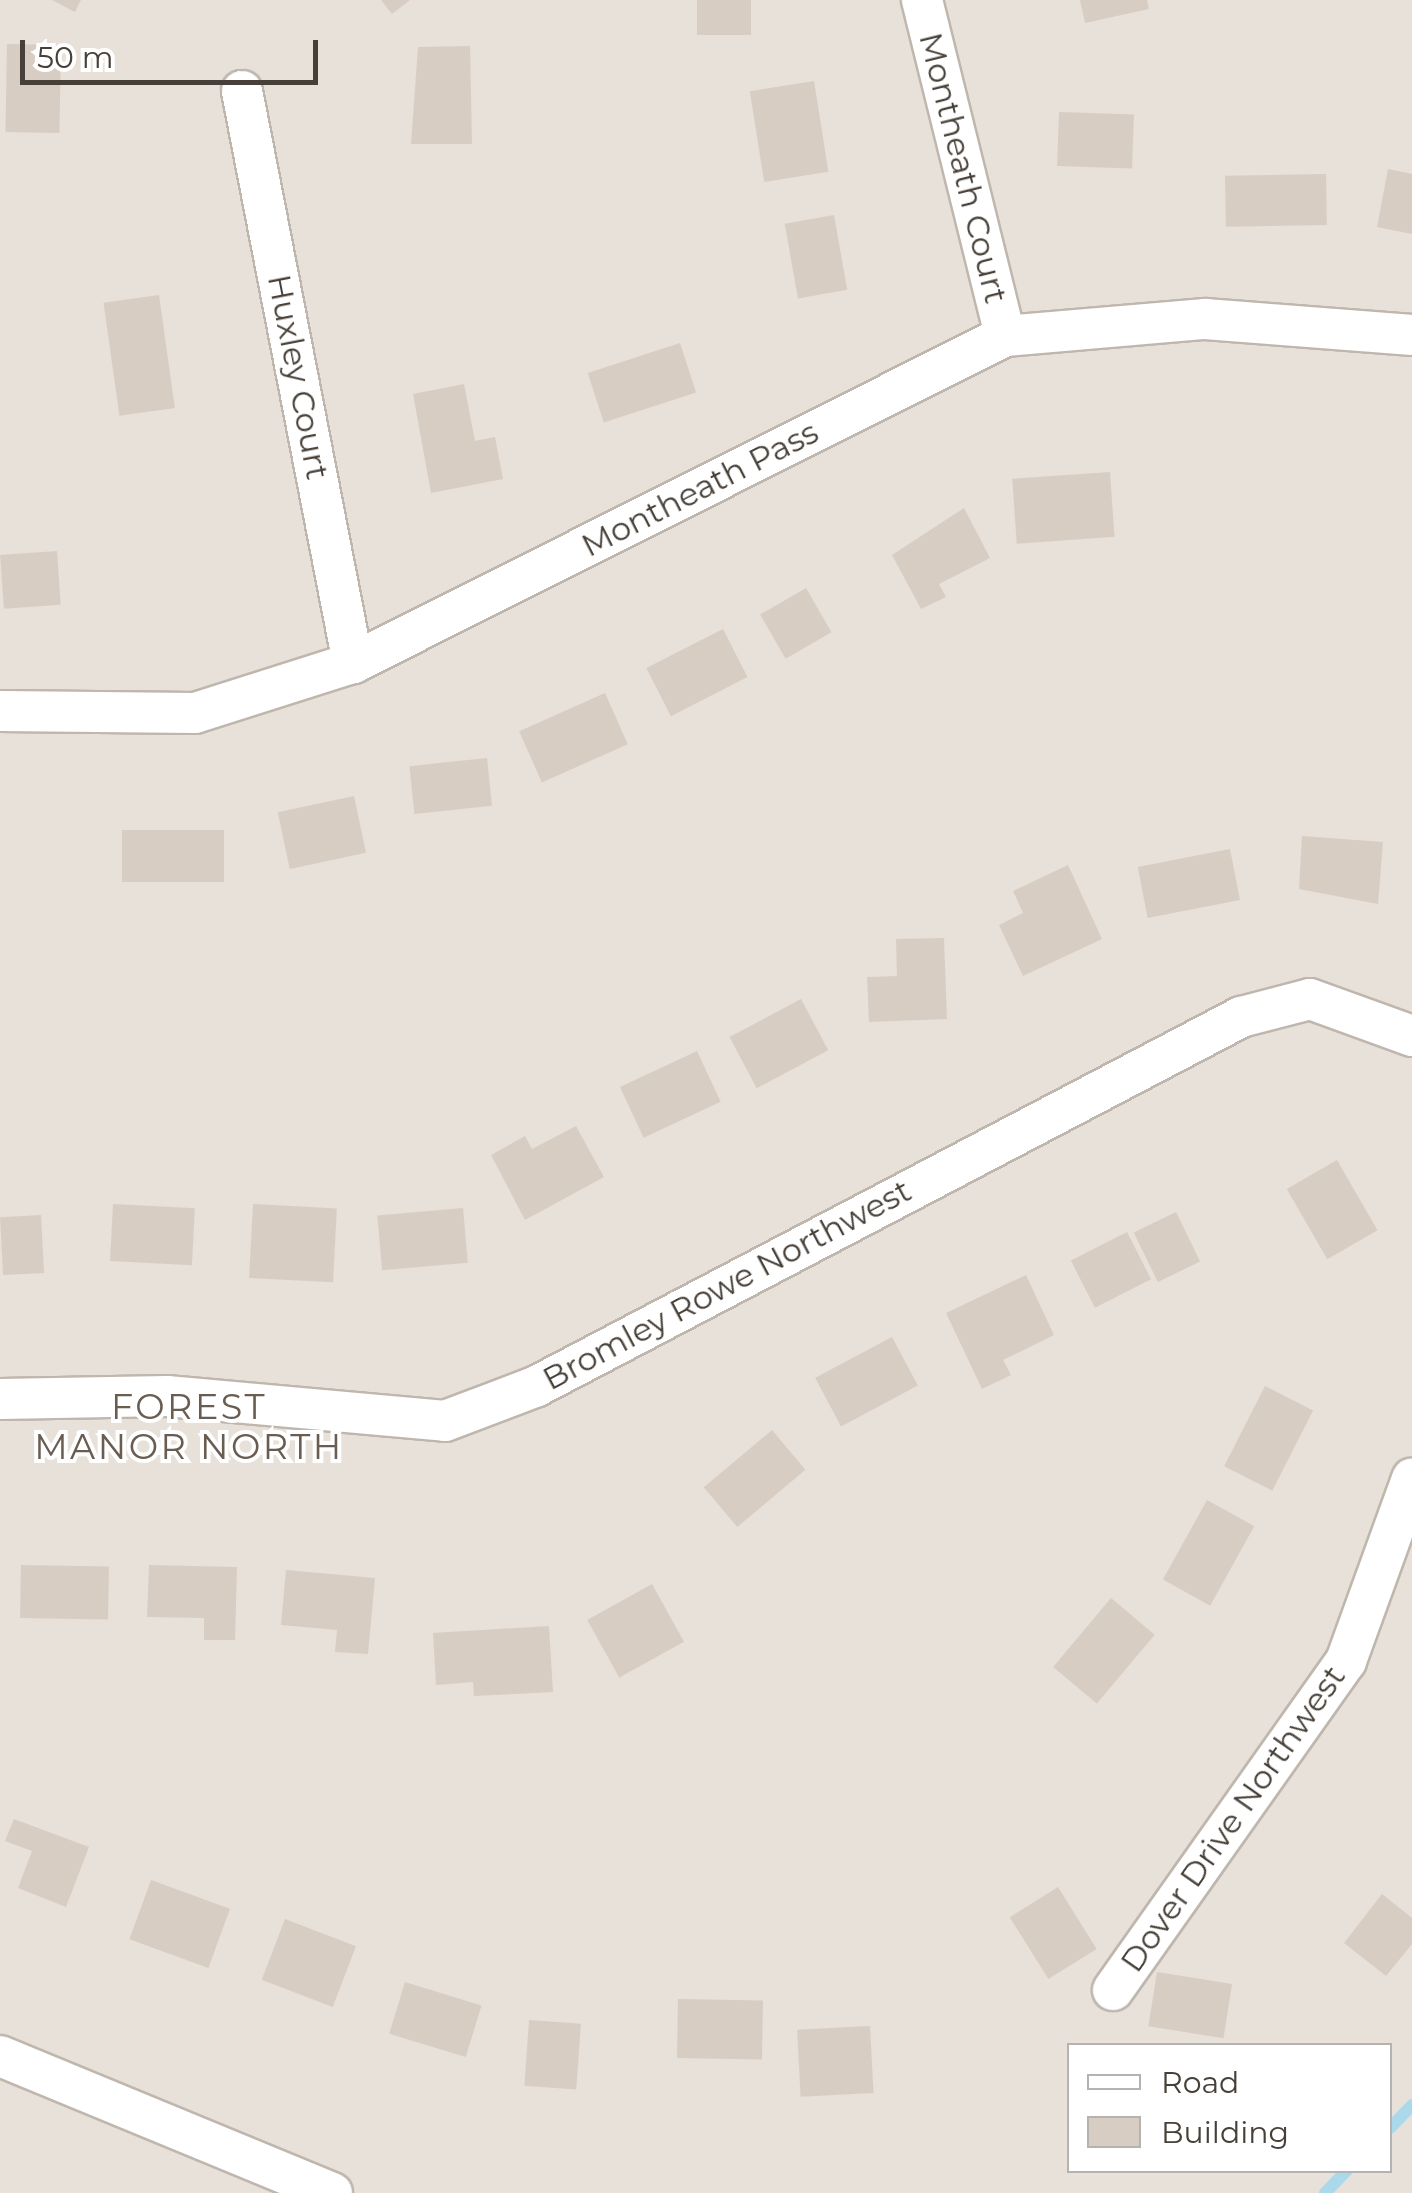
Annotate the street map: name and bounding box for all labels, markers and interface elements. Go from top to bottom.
scale bar [25,20,322,82]
street label: Montheath Court [911,29,1015,307]
text: 50 m [37,39,114,76]
street label: Huxley Court [259,271,337,483]
street label: Montheath Pass [575,413,825,565]
street label: Bromley Rowe Northwest [536,1171,918,1399]
district label: FOREST MANOR NORTH [34,1386,344,1468]
street label: Dover Drive Northwest [1113,1659,1353,1979]
legend [1067,2043,1392,2173]
text: Road [1161,2064,1239,2101]
text: Building [1161,2114,1289,2151]

